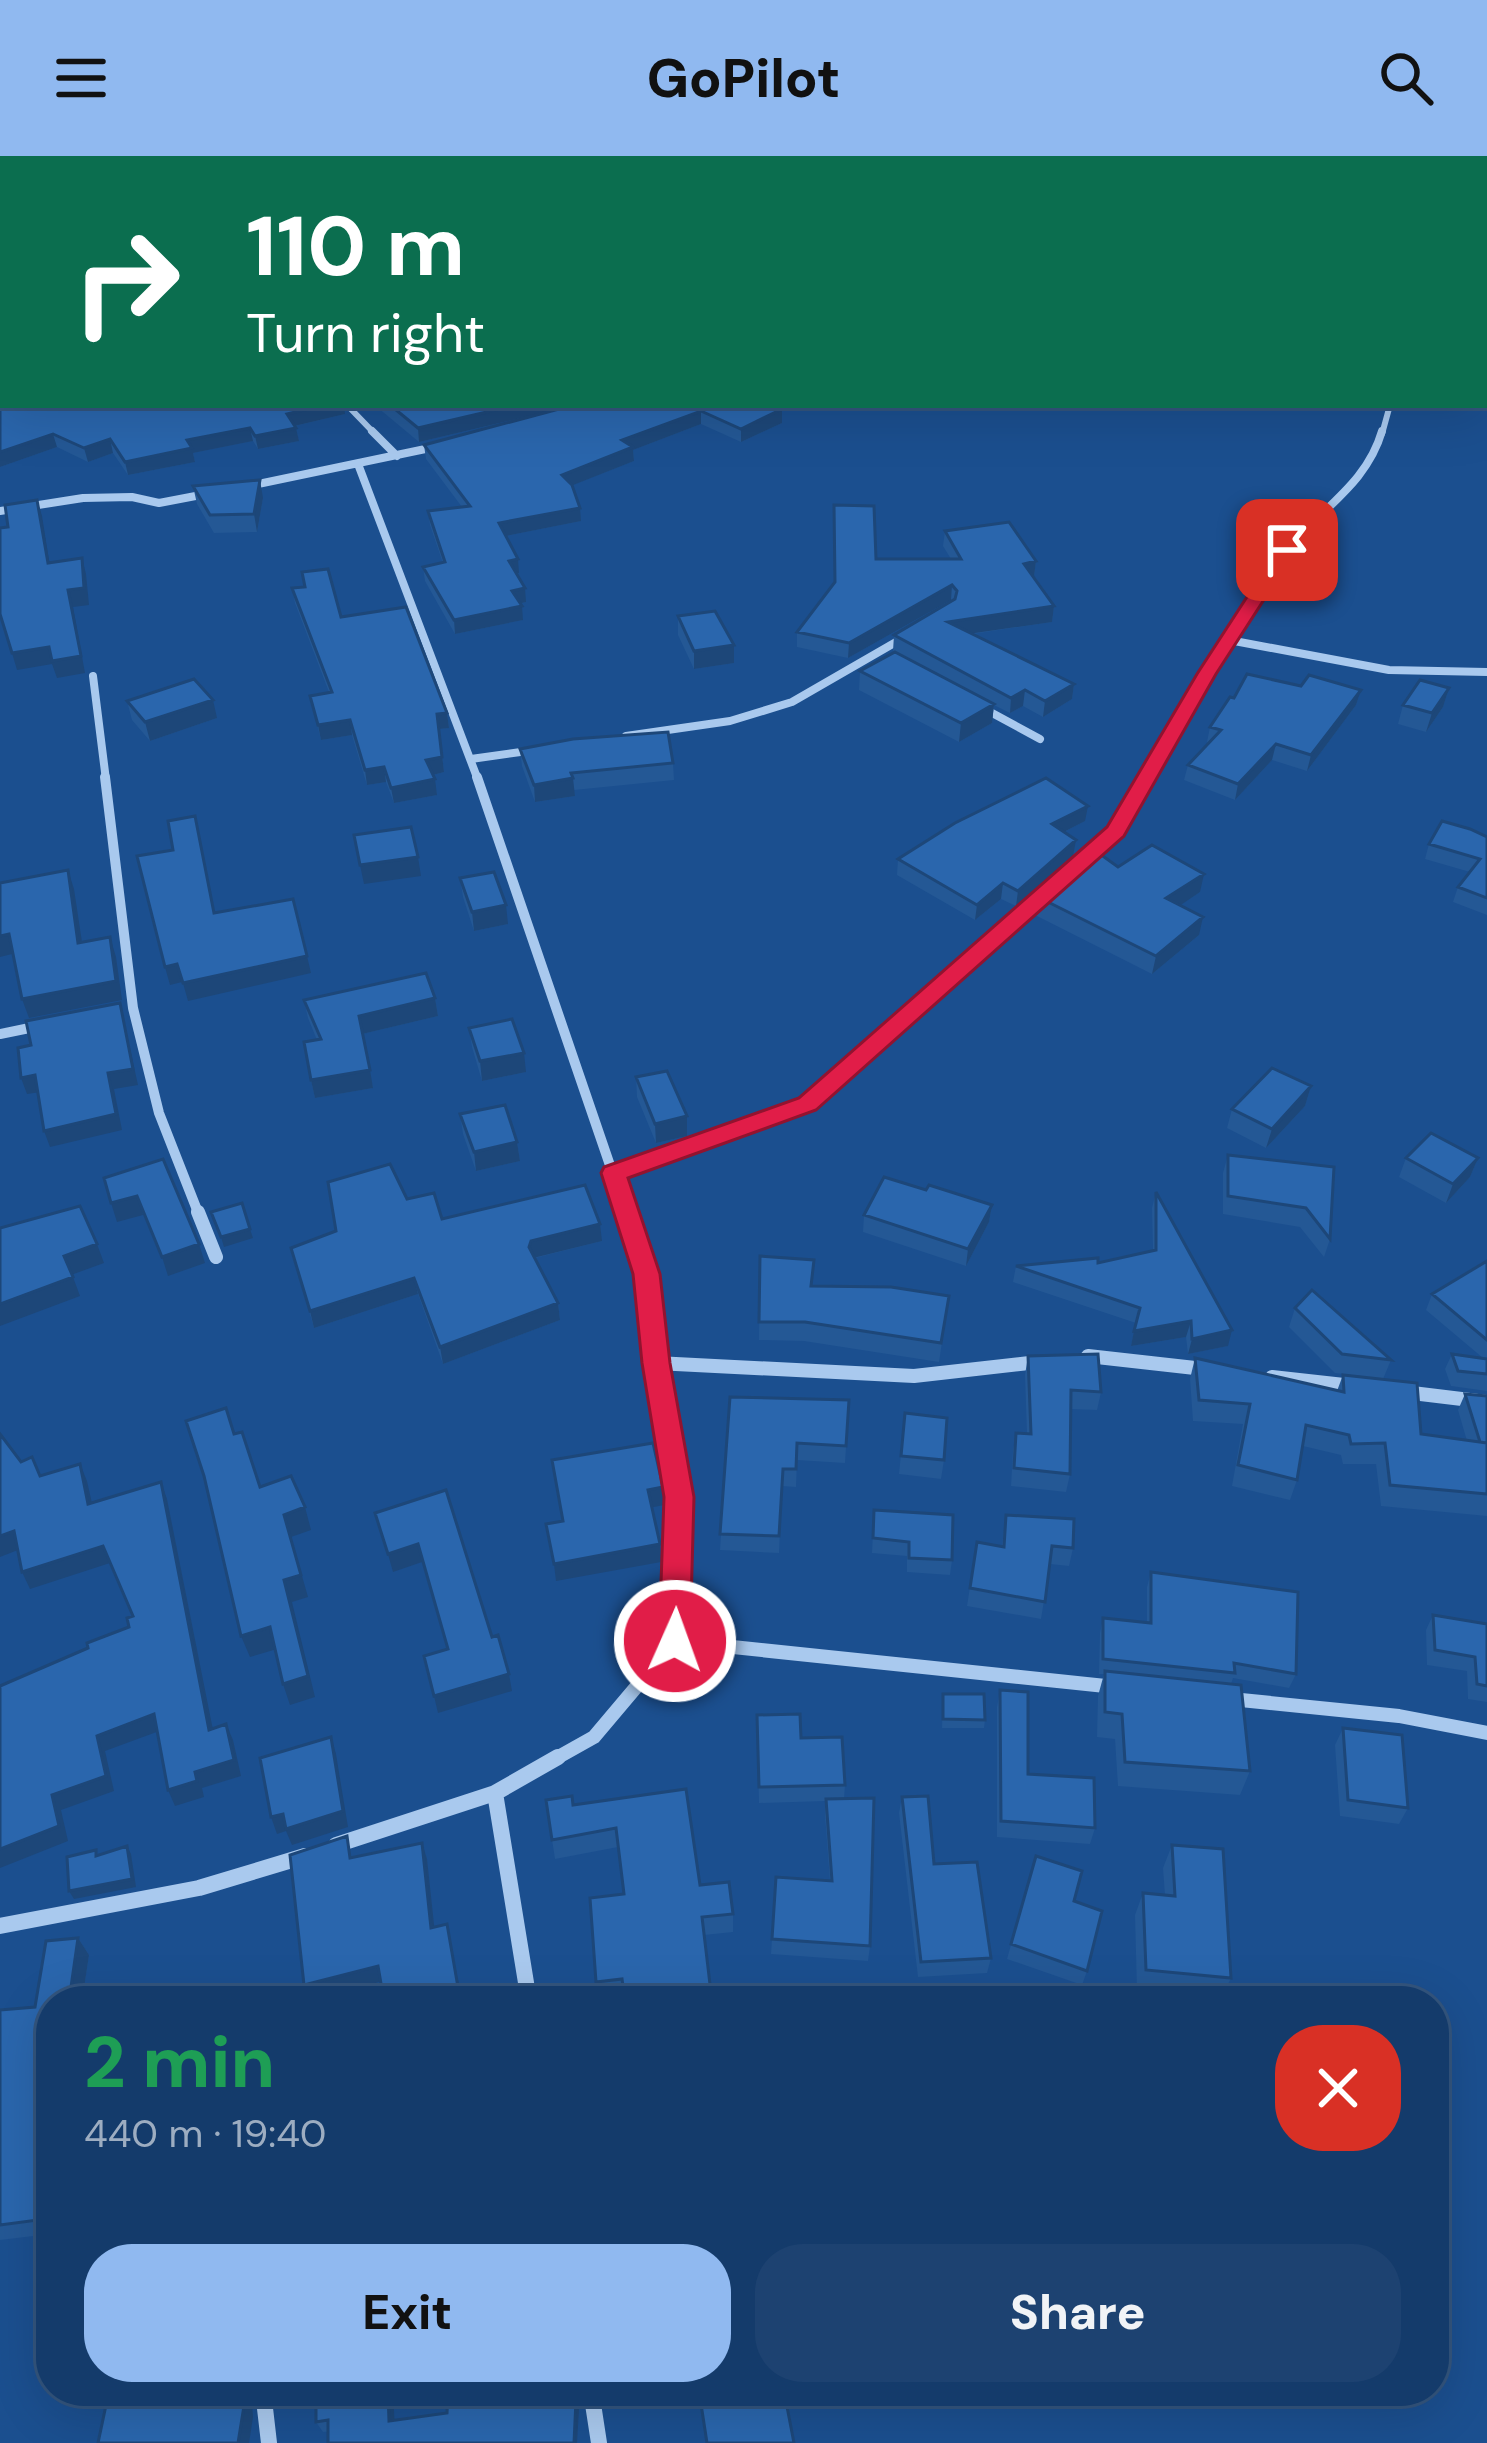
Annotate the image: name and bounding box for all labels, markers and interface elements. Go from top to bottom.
text: GoPilot [647,43,840,114]
icon: menu [48,45,114,111]
icon: search [1373,45,1439,111]
text: 110 m [246,192,465,301]
icon: right [48,204,204,360]
text: Turn right [246,298,485,369]
pin [1236,499,1338,601]
icon: arrive [1254,517,1320,583]
position arrow [612,1578,738,1704]
text: 2 min [84,2016,275,2109]
button: close [1275,2025,1401,2151]
text: 440 m · 19:40 [84,2108,327,2159]
button: Exit [84,2244,731,2382]
button: Share [755,2244,1401,2382]

